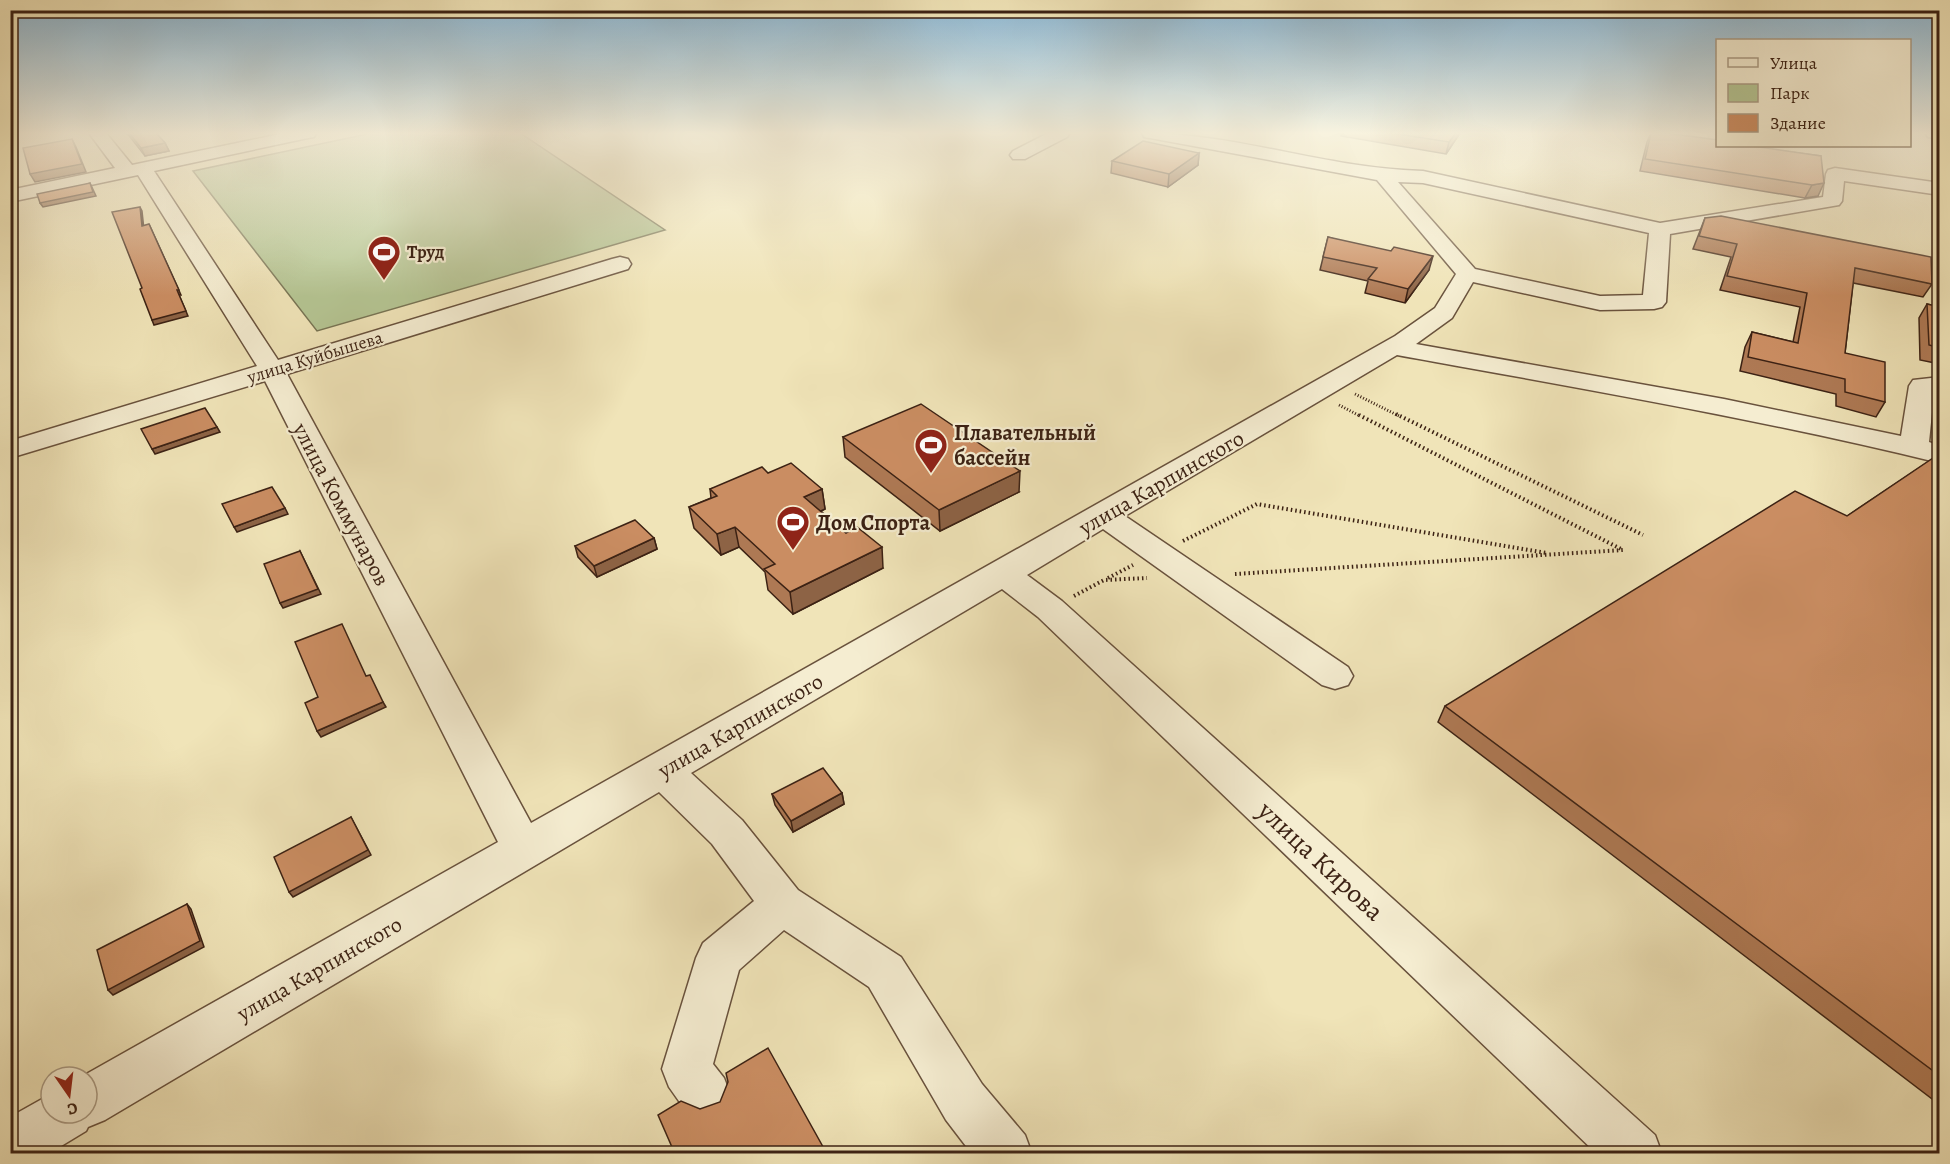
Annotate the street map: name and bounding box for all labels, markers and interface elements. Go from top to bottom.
legend [1716,39,1911,147]
text: Улица [1770,51,1818,75]
text: Парк [1770,81,1810,105]
text: Здание [1770,111,1826,135]
sports icon: Труд [366,234,402,281]
place label: Труд [407,240,444,264]
street label: улица Куйбышева [243,325,386,389]
street label: улица Коммунаров [285,417,397,591]
place label: Плавательный бассейн [954,418,1096,473]
street label: улица Карпинского [1073,423,1250,543]
sports icon: Плавательный бассейн [913,427,949,474]
sports icon: Дом Спорта [775,504,811,551]
place label: Дом Спорта [816,508,931,538]
street label: улица Карпинского [652,666,829,786]
street label: улица Кирова [1249,792,1392,929]
street label: улица Карпинского [231,909,408,1029]
north arrow [39,1065,99,1125]
text: С [65,1097,80,1120]

